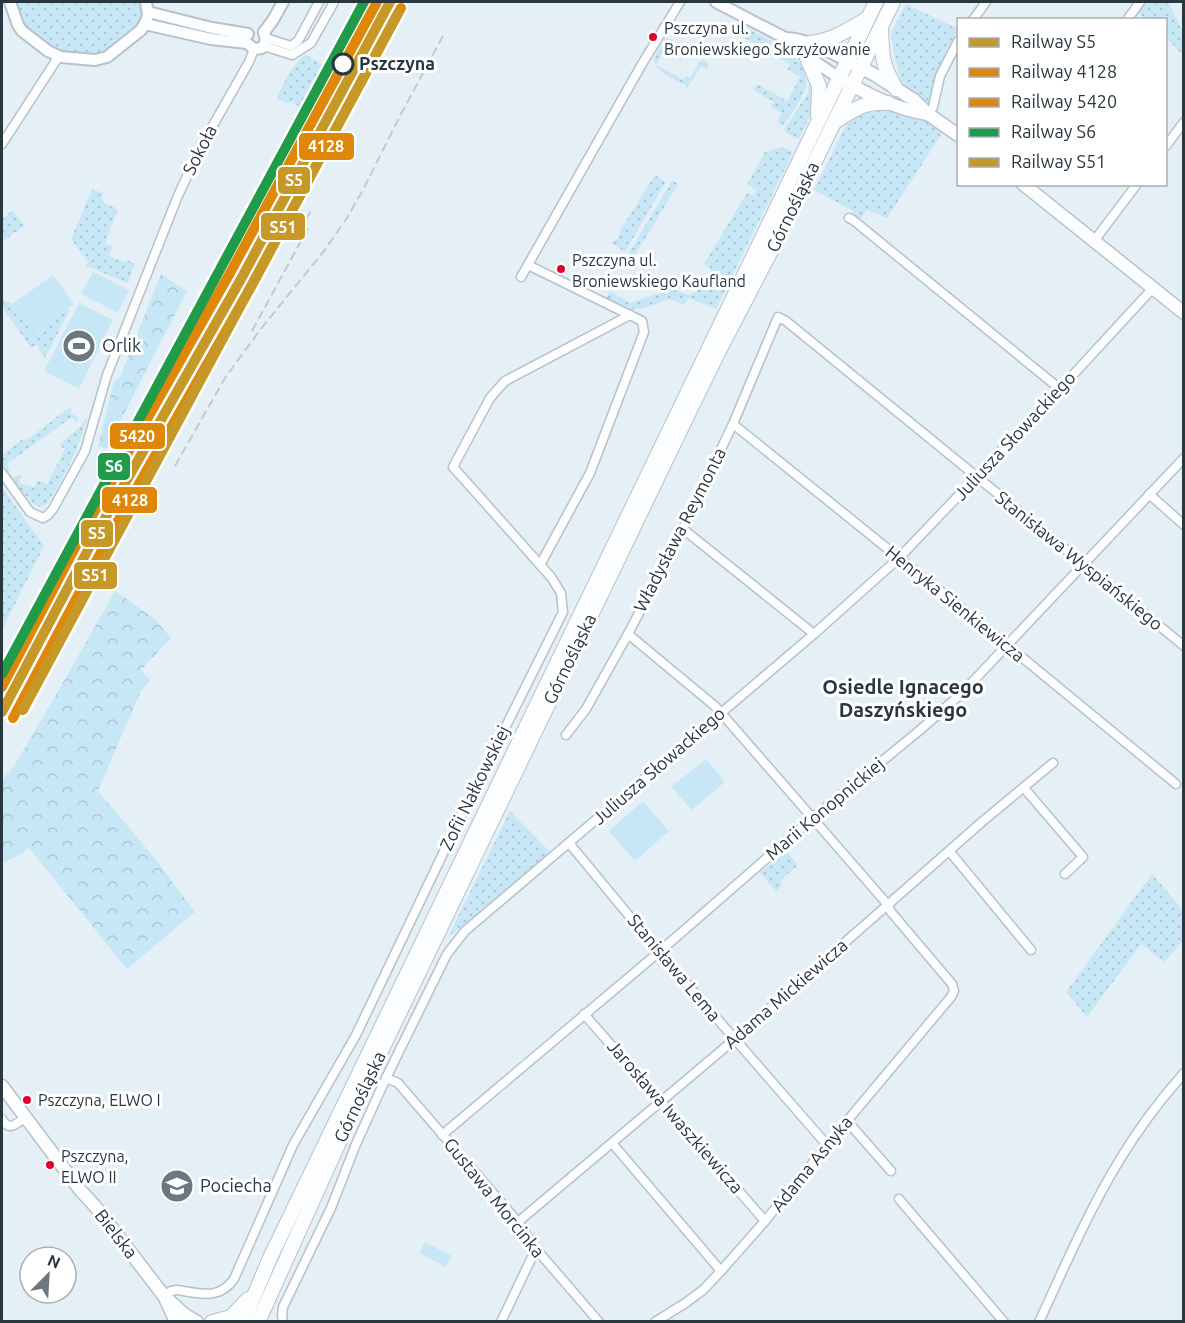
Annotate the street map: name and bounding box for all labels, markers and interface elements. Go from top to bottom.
legend [957,18,1167,186]
place label: Pszczyna ul. Broniewskiego Skrzyżowanie [664,19,871,58]
marker: Pszczyna ul. Broniewskiego Skrzyżowanie [647,31,659,43]
text: Railway S5 [1011,31,1096,51]
marker: Pszczyna [332,53,354,75]
place label: Pszczyna [359,53,435,73]
text: Railway 4128 [1011,61,1117,81]
text: Railway 5420 [1011,91,1117,111]
street label: Sokoła [178,121,220,178]
text: Railway S6 [1011,121,1096,141]
line badge: 4128 [298,132,355,161]
text: 4128 [308,137,344,155]
text: Railway S51 [1011,151,1106,171]
street label: Górnośląska [762,158,823,255]
line badge: S5 [277,166,311,195]
text: S5 [285,171,303,189]
line badge: S51 [260,212,306,241]
text: S51 [269,218,297,236]
place label: Pszczyna ul. Broniewskiego Kaufland [572,251,746,290]
marker: Pszczyna ul. Broniewskiego Kaufland [555,263,567,275]
sports icon: Orlik [61,328,97,364]
place label: Orlik [102,335,141,355]
street label: Juliusza Słowackiego [949,367,1079,504]
line badge: 5420 [109,422,166,450]
text: 5420 [119,427,155,445]
street label: Władysława Reymonta [629,444,729,615]
line badge: S6 [97,452,131,481]
text: S6 [105,457,123,475]
line badge: 4128 [101,486,158,514]
street label: Stanisława Wyspiańskiego [992,487,1167,634]
text: 4128 [112,491,148,509]
line badge: S5 [80,519,114,548]
text: S5 [88,524,106,542]
street label: Henryka Sienkiewicza [882,541,1029,665]
line badge: S51 [73,561,118,590]
text: S51 [81,566,109,584]
street label: Górnośląska [539,610,600,707]
district label: Osiedle Ignacego Daszyńskiego [822,675,984,721]
street label: Juliusza Słowackiego [588,702,728,828]
street label: Zofii Nałkowskiej [435,722,513,853]
street label: Marii Konopnickiej [761,753,887,863]
street label: Stanisława Lema [624,910,725,1025]
street label: Adama Mickiewicza [720,934,851,1052]
street label: Jarosława Iwaszkiewicza [604,1036,748,1197]
street label: Górnośląska [329,1048,389,1145]
place label: Pszczyna, ELWO I [38,1091,161,1109]
marker: Pszczyna, ELWO I [21,1094,33,1106]
street label: Adama Asnyka [767,1112,856,1215]
street label: Gustawa Morcinka [440,1134,549,1261]
place label: Pszczyna, ELWO II [61,1147,129,1186]
marker: Pszczyna, ELWO II [44,1159,56,1171]
school or university icon: Pociecha [159,1168,195,1204]
place label: Pociecha [200,1175,272,1195]
street label: Bielska [91,1205,142,1262]
north arrow [18,1245,78,1305]
text: N [45,1251,63,1272]

